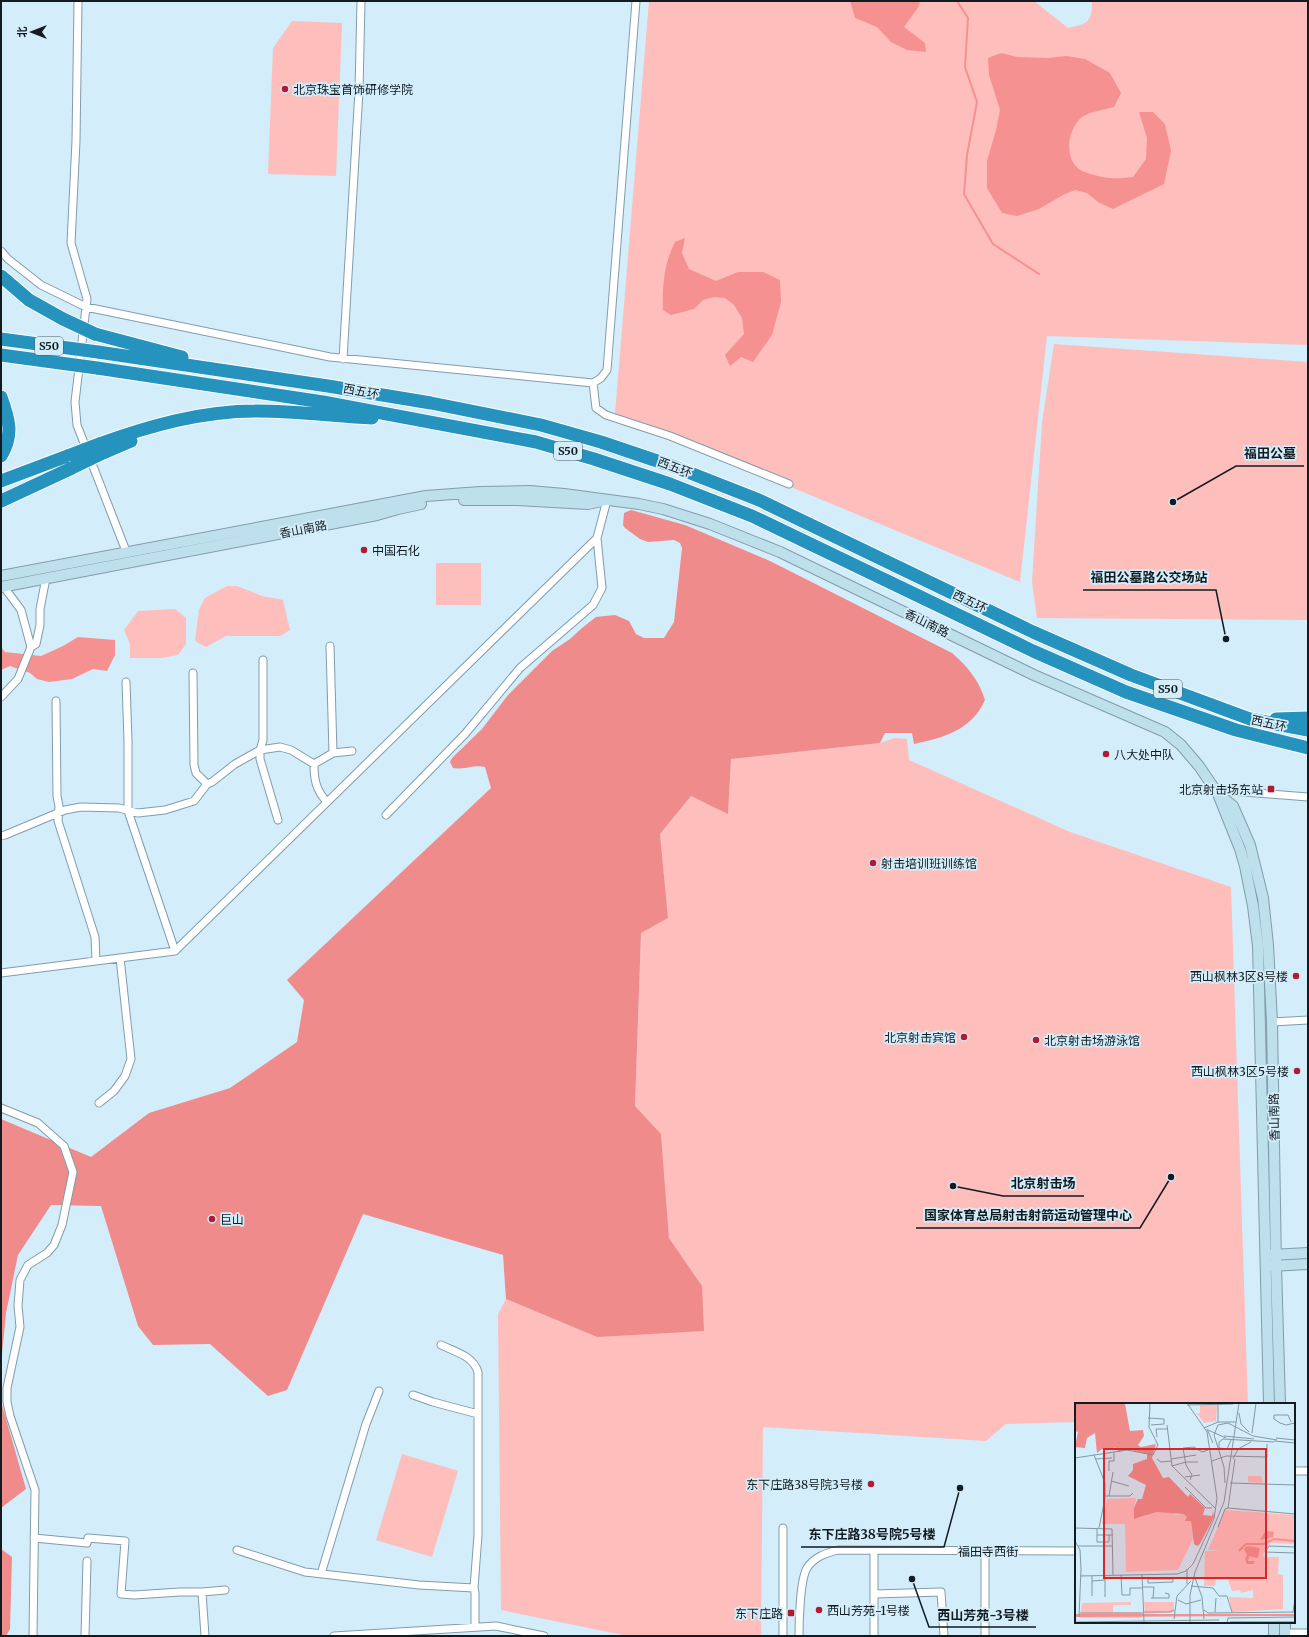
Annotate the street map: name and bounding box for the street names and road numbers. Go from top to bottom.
road number: S50 [35,337,63,355]
street label: 西五环 [342,380,380,402]
road number: S50 [554,442,582,460]
street label: 西五环 [656,454,694,480]
street label: 香山南路 [278,517,328,541]
street label: 西五环 [951,586,989,616]
street label: 香山南路 [902,606,952,640]
road number: S50 [1154,680,1182,698]
street label: 西五环 [1250,712,1288,734]
street label: 香山南路 [1266,1093,1282,1141]
street label: 福田寺西街 [958,1544,1018,1559]

